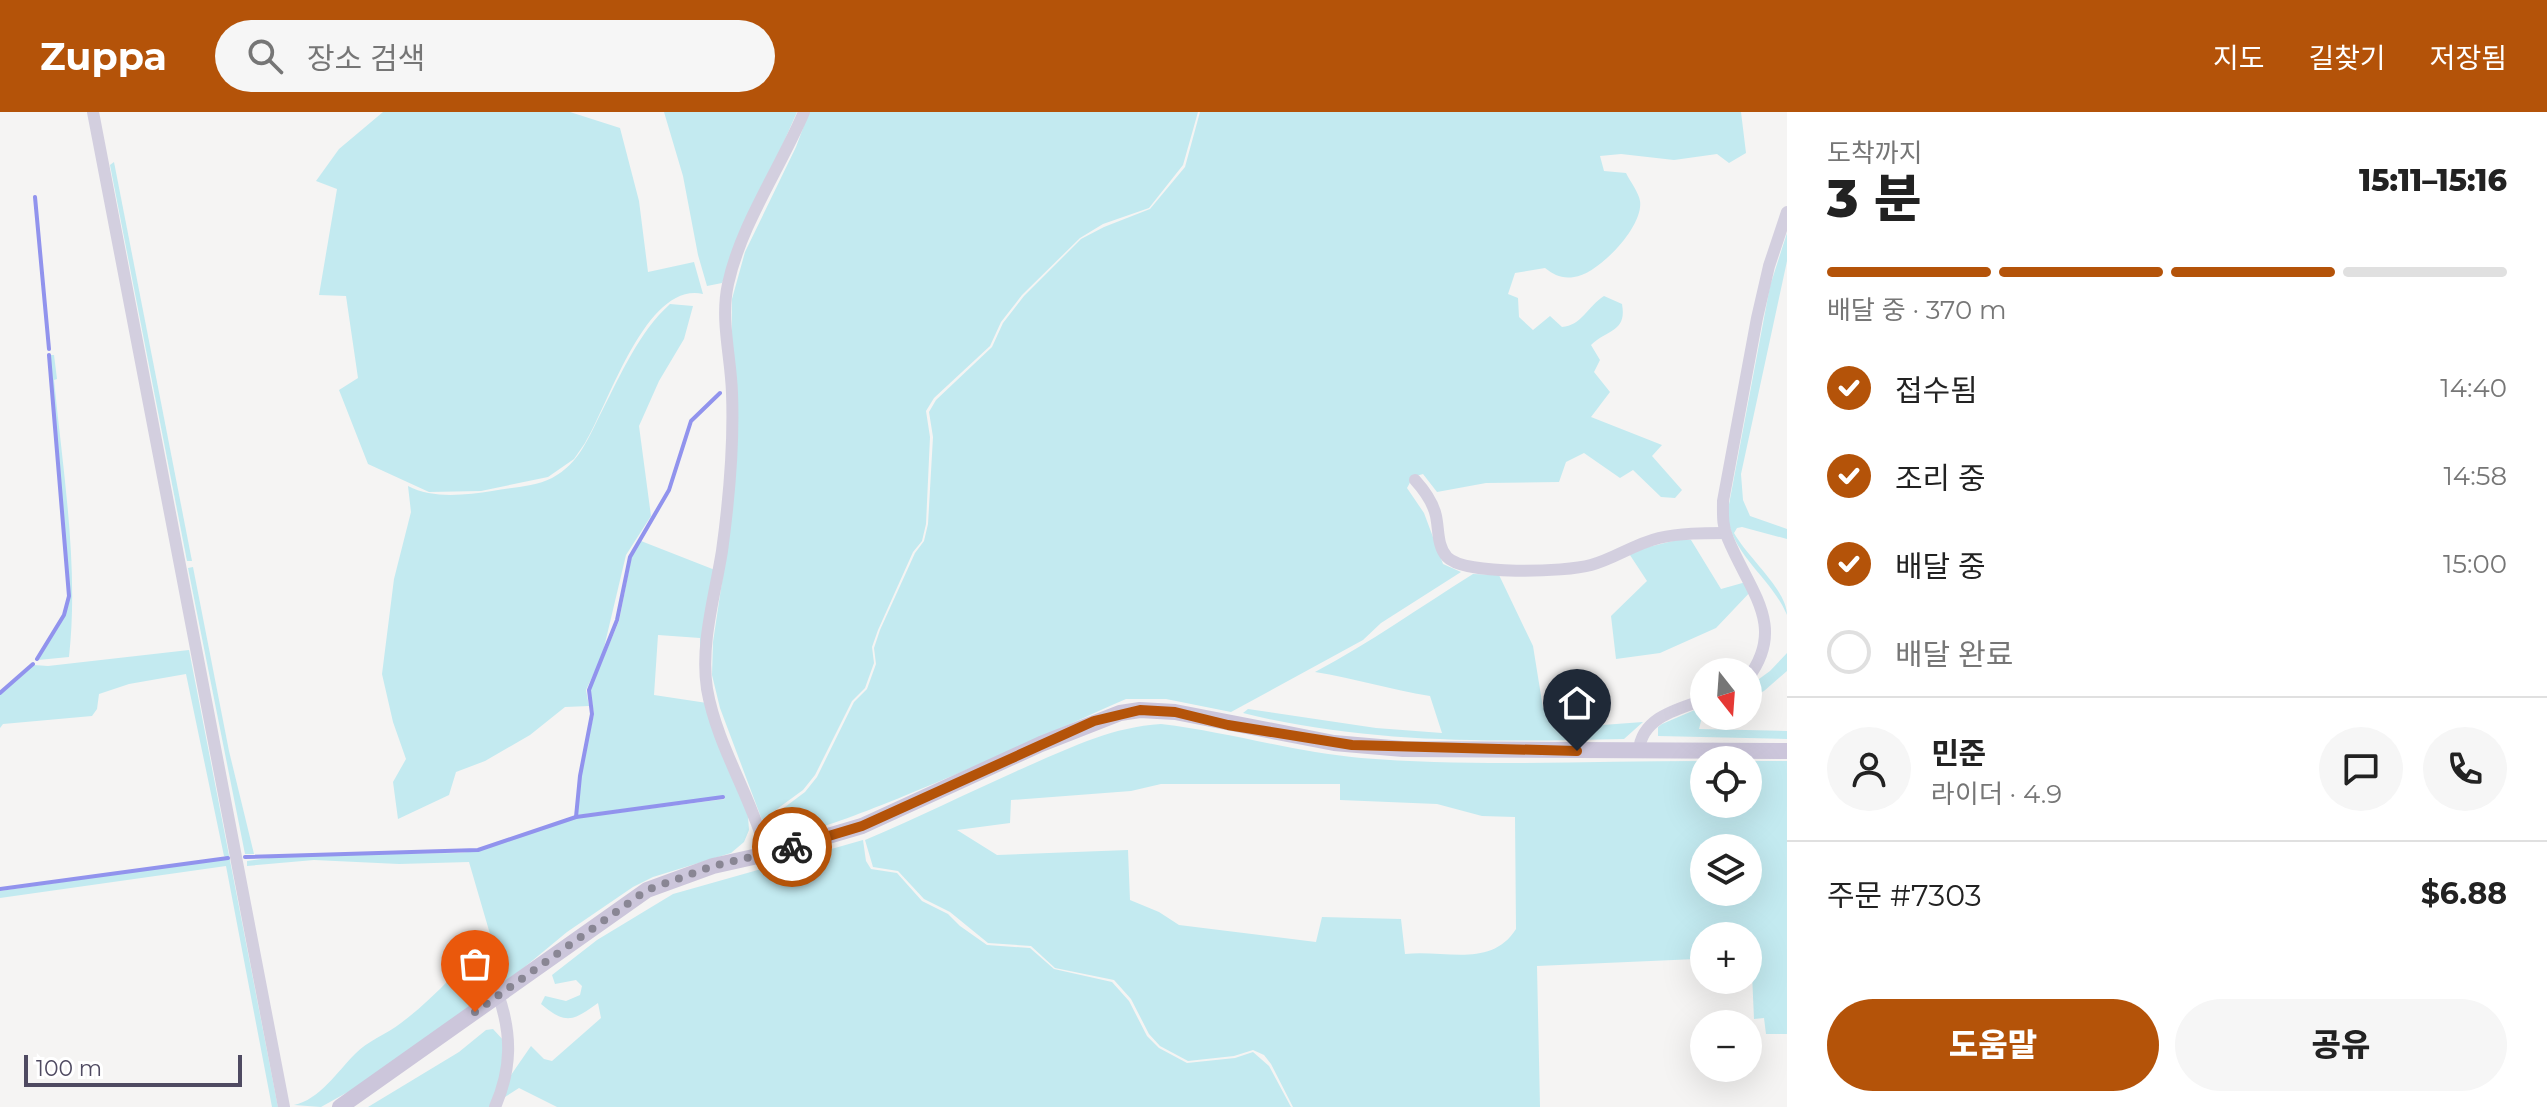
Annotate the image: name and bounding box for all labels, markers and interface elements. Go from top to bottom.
search box [215,20,775,92]
text: Zuppa [40,33,167,80]
icon: search [243,34,287,78]
text: 장소 검색 [307,40,425,77]
text: 지도 [2213,41,2264,75]
text: 길찾기 [2308,41,2386,75]
text: 저장됨 [2430,41,2507,75]
text: 도착까지 [1827,137,1923,169]
text: 15:11–15:16 [2359,162,2507,199]
text: 3 분 [1827,167,1921,230]
text: 배달 중 · 370 m [1827,294,2007,326]
icon: check [1827,366,1871,410]
text: 접수됨 [1895,372,1978,409]
text: 14:40 [2440,372,2507,404]
icon: check [1827,454,1871,498]
text: 조리 중 [1895,460,1986,497]
text: 14:58 [2443,460,2507,492]
icon: check [1827,542,1871,586]
text: 배달 중 [1895,548,1986,585]
text: 15:00 [2443,548,2507,580]
text: 배달 완료 [1895,636,2013,673]
north arrow [1690,658,1762,730]
map controls [1690,658,1762,1082]
pin [1543,669,1611,751]
icon: home [1555,681,1599,725]
button: person [1827,727,1911,811]
button: chat [2319,727,2403,811]
button: phone [2423,727,2507,811]
text: 민준 [1931,735,1986,772]
button: locate [1690,746,1762,818]
text: 라이더 · 4.9 [1931,778,2062,810]
courier [752,807,832,887]
icon: bike [770,825,814,869]
button: layers [1690,834,1762,906]
text: $6.88 [2421,875,2507,912]
text: 주문 #7303 [1827,877,1982,914]
button: + [1690,922,1762,994]
pin [441,930,509,1012]
icon: bag [453,942,497,986]
button: 도움말 [1827,999,2159,1091]
button: 공유 [2175,999,2507,1091]
button: − [1690,1010,1762,1082]
scale bar [24,1051,242,1087]
text: 100 m [36,1055,102,1082]

